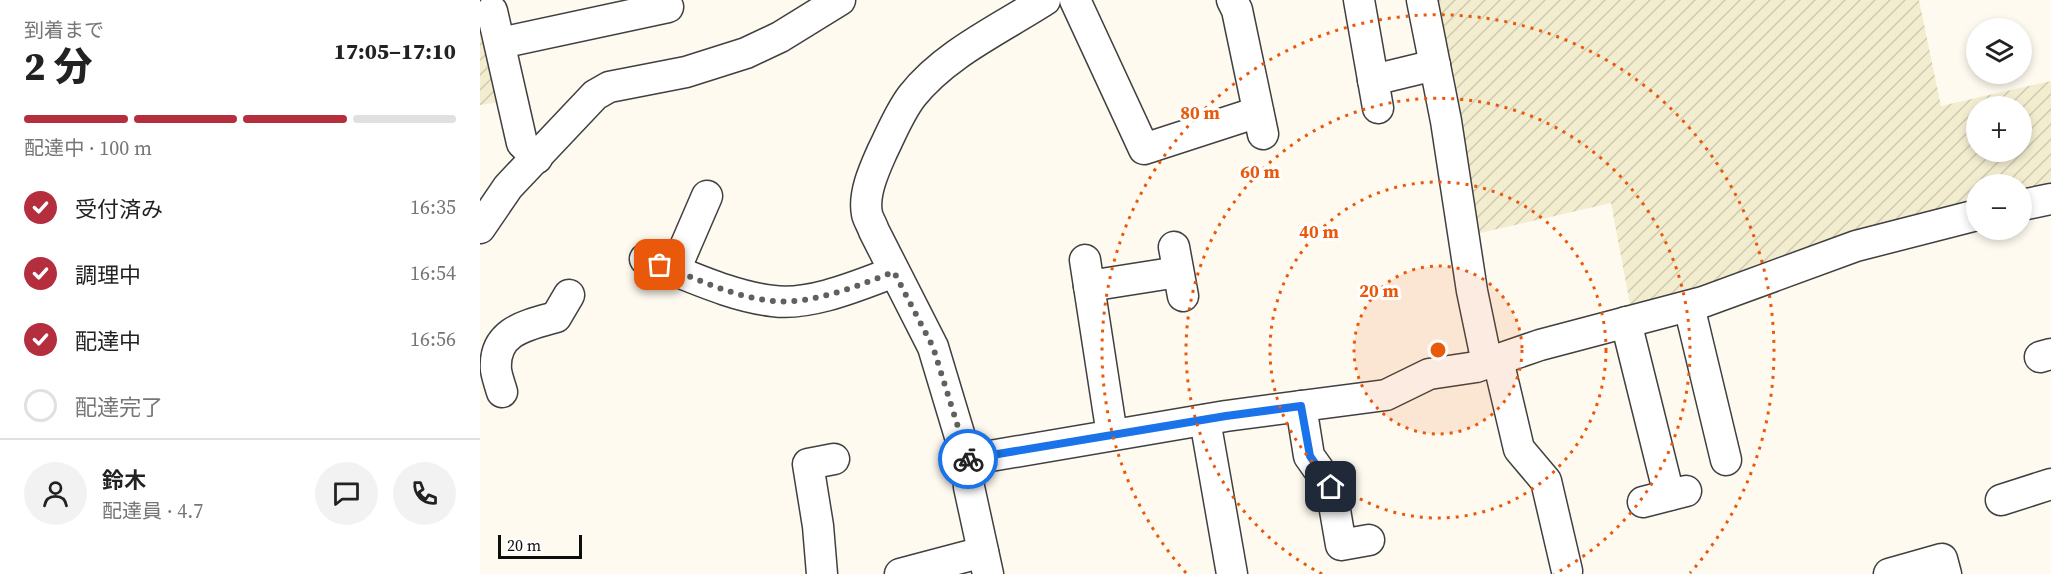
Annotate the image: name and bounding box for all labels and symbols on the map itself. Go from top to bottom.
text: 80 m [1180,100,1220,125]
text: 60 m [1240,159,1280,184]
text: 40 m [1299,219,1339,244]
pin [634,239,685,290]
text: 20 m [1359,278,1399,303]
centre of rings [1428,340,1448,360]
courier [938,429,998,489]
pin [1305,461,1356,512]
scale bar [498,532,582,560]

